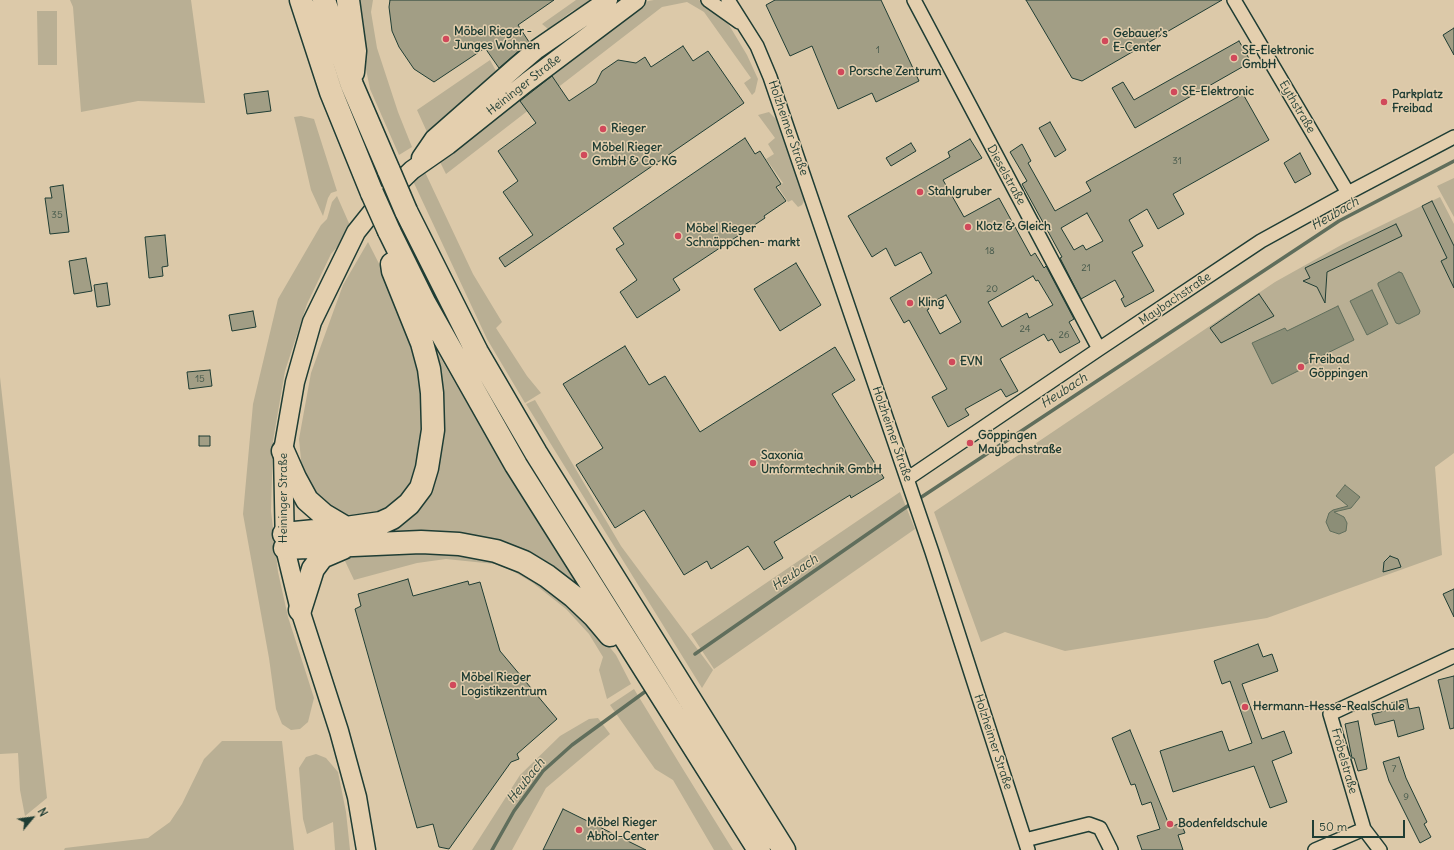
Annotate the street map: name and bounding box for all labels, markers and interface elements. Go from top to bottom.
place label: Möbel Rieger - Junges Wohnen [454,25,540,53]
place label: Gebauer's E-Center [1113,27,1168,55]
marker: Möbel Rieger - Junges Wohnen [441,34,451,44]
marker: Gebauer's E-Center [1100,36,1110,46]
house number: 1 [876,44,880,56]
place label: SE-Elektronic GmbH [1242,44,1314,72]
street label: Heininger Straße [484,52,564,118]
marker: SE-Elektronic GmbH [1229,53,1239,63]
place label: Porsche Zentrum [849,65,942,79]
marker: Porsche Zentrum [836,67,846,77]
street label: Eythstraße [1276,78,1318,136]
street label: Holzheimer Straße [765,79,811,177]
place label: SE-Elektronic [1182,85,1254,99]
marker: SE-Elektronic [1169,87,1179,97]
place label: Parkplatz Freibad [1392,88,1443,116]
marker: Parkplatz Freibad [1379,97,1389,107]
place label: Rieger [611,122,646,136]
marker: Rieger [598,124,608,134]
place label: Möbel Rieger GmbH & Co. KG [592,141,677,169]
street label: Dieselstraße [984,142,1028,208]
marker: Möbel Rieger GmbH & Co. KG [579,150,589,160]
house number: 31 [1172,155,1182,167]
place label: Stahlgruber [928,185,992,199]
marker: Stahlgruber [915,187,925,197]
water label: Heubach [1308,194,1362,234]
house number: 35 [51,209,63,221]
place label: Klotz & Gleich [976,220,1051,234]
place label: Möbel Rieger Schnäppchen- markt [686,222,800,250]
marker: Klotz & Gleich [963,222,973,232]
marker: Möbel Rieger Schnäppchen- markt [673,231,683,241]
house number: 18 [985,245,995,257]
house number: 21 [1081,262,1091,274]
street label: Maybachstraße [1136,270,1214,328]
house number: 20 [986,283,998,295]
place label: Kling [918,296,944,310]
marker: Kling [905,298,915,308]
house number: 24 [1019,323,1031,335]
house number: 26 [1058,329,1070,341]
place label: Freibad Göppingen [1309,353,1368,381]
place label: EVN [960,355,983,369]
marker: EVN [947,357,957,367]
marker: Freibad Göppingen [1296,362,1306,372]
water label: Heubach [1038,370,1090,412]
house number: 15 [195,373,205,385]
street label: Holzheimer Straße [869,385,915,483]
place label: Göppingen Maybachstraße [978,429,1062,457]
marker: Göppingen Maybachstraße [965,438,975,448]
place label: Saxonia Umformtechnik GmbH [761,449,882,477]
street label: Heininger Straße [277,453,291,543]
marker: Saxonia Umformtechnik GmbH [748,458,758,468]
water label: Heubach [769,552,821,594]
place label: Möbel Rieger Logistikzentrum [461,671,547,699]
marker: Möbel Rieger Logistikzentrum [448,680,458,690]
street label: Holzheimer Straße [971,692,1015,792]
place label: Hermann-Hesse-Realschule [1253,700,1405,714]
marker: Hermann-Hesse-Realschule [1240,702,1250,712]
street label: Fröbelstraße [1328,726,1360,796]
water label: Heubach [504,756,548,806]
house number: 7 [1392,763,1396,775]
house number: 9 [1403,791,1409,803]
north arrow [12,798,52,838]
text: N [35,805,50,819]
scale bar [1314,812,1407,838]
place label: Möbel Rieger Abhol-Center [587,816,659,844]
place label: Bodenfeldschule [1178,817,1267,831]
marker: Bodenfeldschule [1165,819,1175,829]
text: 50 m [1319,819,1347,834]
marker: Möbel Rieger Abhol-Center [574,825,584,835]

